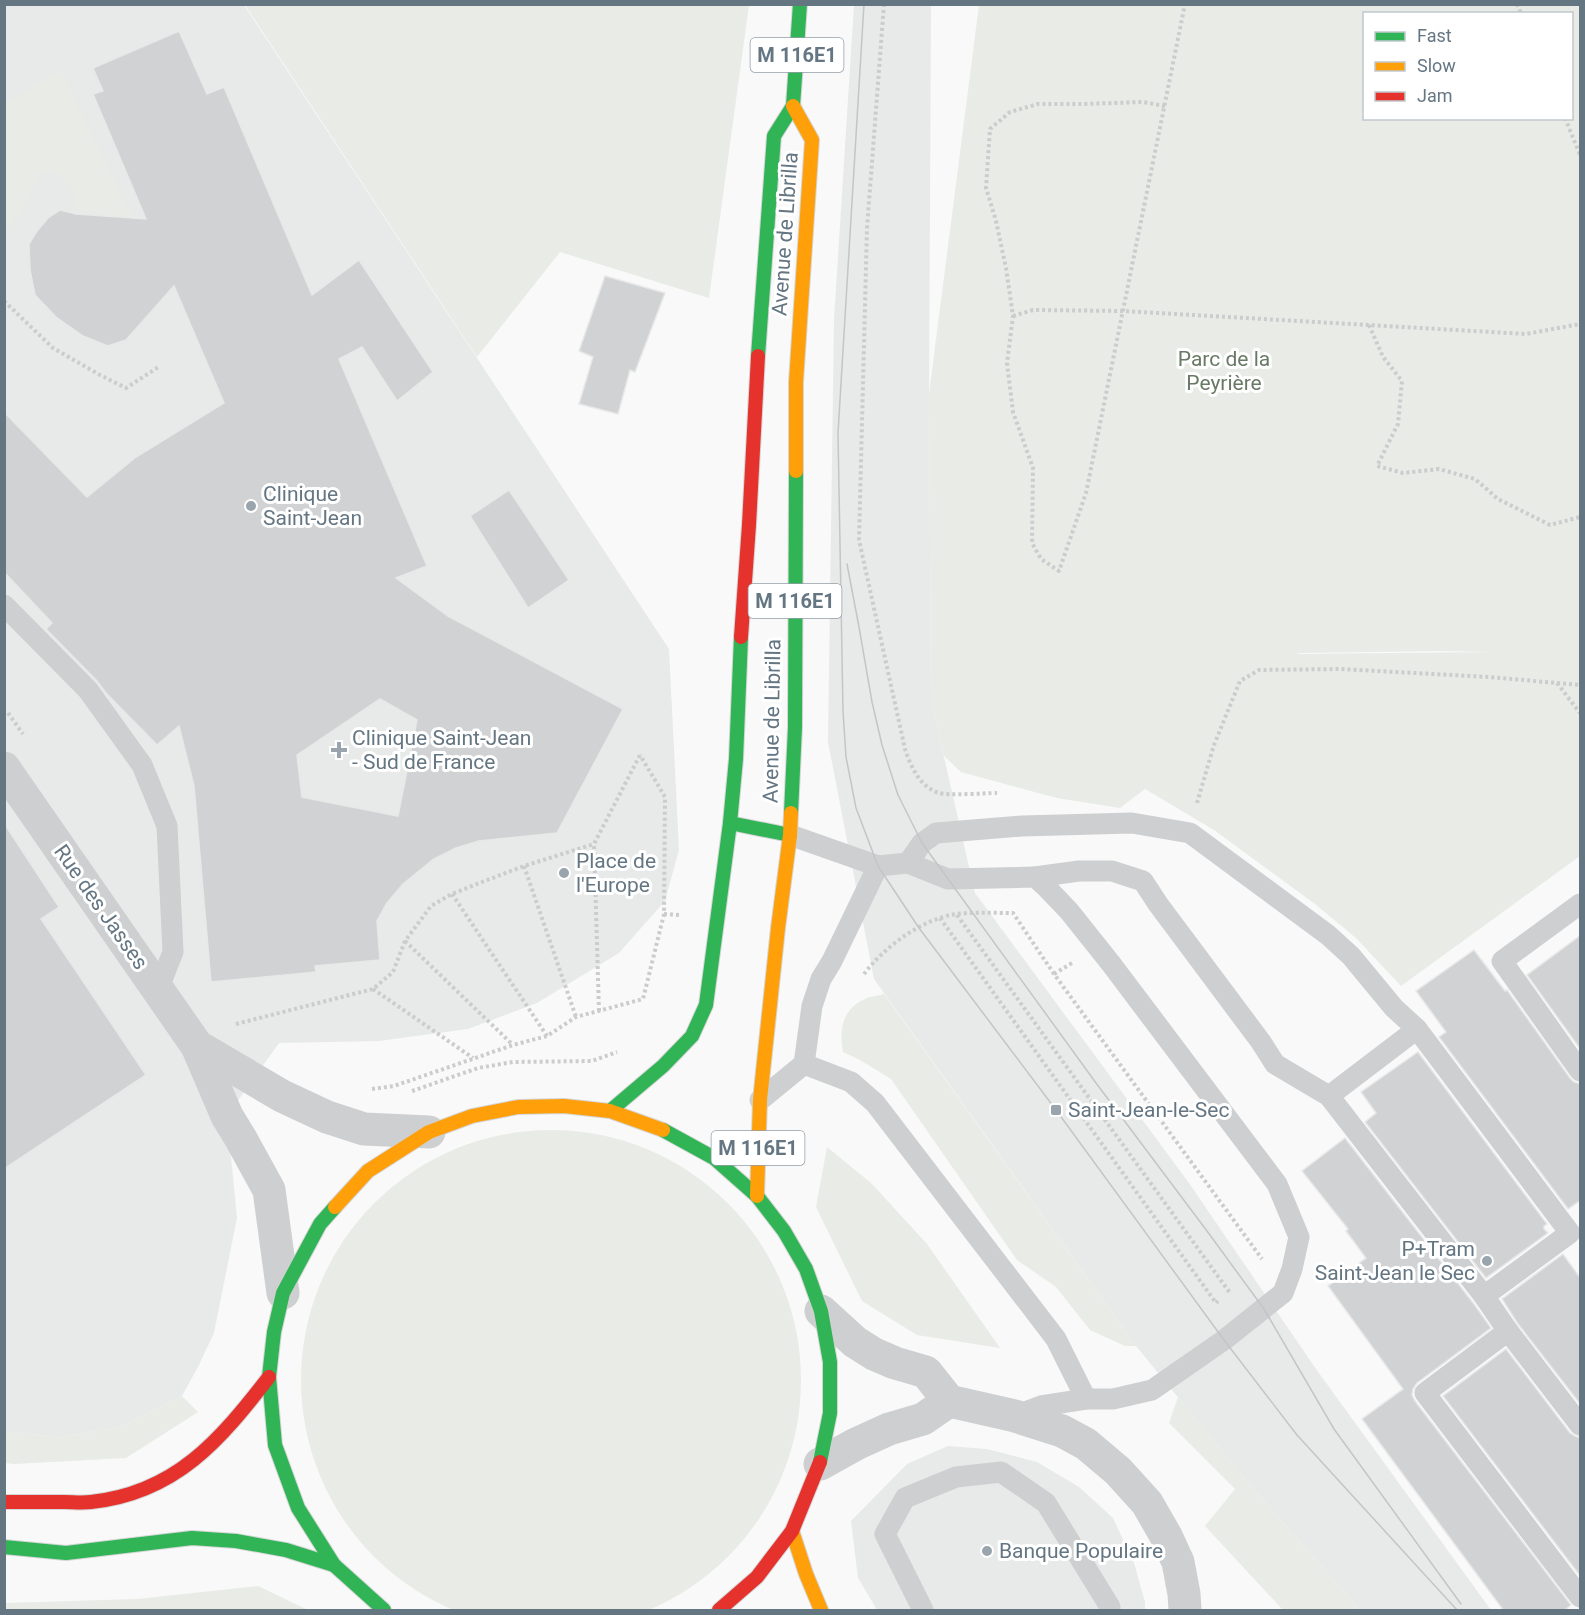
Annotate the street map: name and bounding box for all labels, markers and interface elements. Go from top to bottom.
legend [1363,12,1573,120]
text: Fast [1417,25,1452,46]
road number: M 116E1 [750,38,844,72]
text: Slow [1417,55,1456,76]
text: Jam [1417,85,1453,106]
street label: Avenue de Librilla [767,151,803,317]
park label: Parc de la Peyrière [1178,347,1270,395]
place label: Clinique Saint-Jean [263,482,362,530]
marker: Clinique Saint-Jean [244,499,258,513]
road number: M 116E1 [748,584,842,618]
street label: Avenue de Librilla [759,639,785,803]
place label: Clinique Saint-Jean - Sud de France [352,726,531,774]
marker: Clinique Saint-Jean - Sud de France [330,741,348,759]
street label: Rue des Jasses [49,840,153,974]
place label: Place de l'Europe [576,849,656,897]
marker: Place de l'Europe [557,866,571,880]
place label: Saint-Jean-le-Sec [1068,1098,1229,1122]
marker: Saint-Jean-le-Sec [1049,1103,1063,1117]
road number: M 116E1 [712,1131,804,1165]
place label: P+Tram Saint-Jean le Sec [1315,1237,1475,1285]
marker: P+Tram Saint-Jean le Sec [1480,1254,1494,1268]
place label: Banque Populaire [999,1539,1163,1563]
marker: Banque Populaire [980,1544,994,1558]

